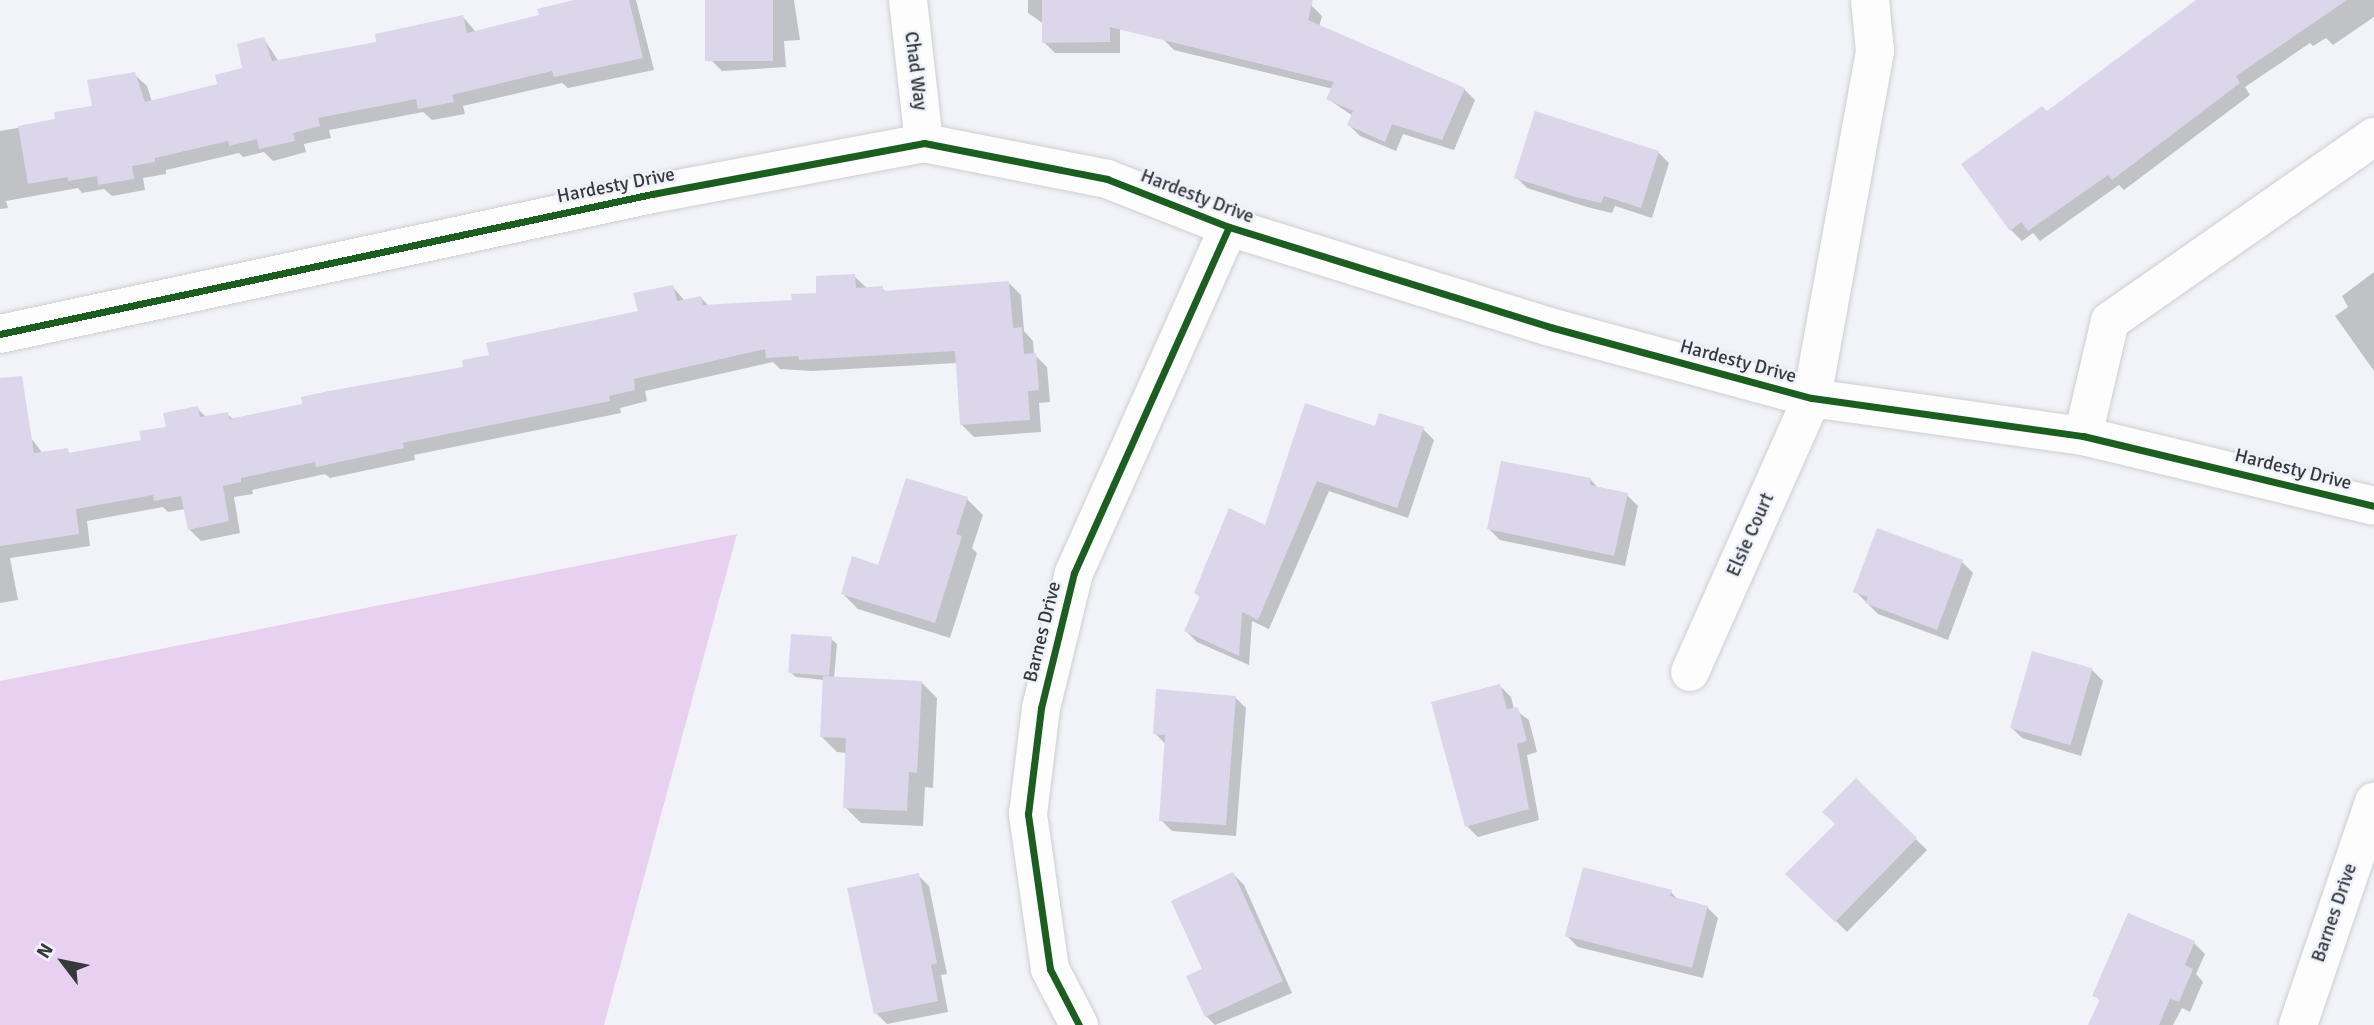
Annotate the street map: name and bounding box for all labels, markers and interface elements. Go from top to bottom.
street label: Chad Way [899,30,931,112]
street label: Hardesty Drive [555,163,677,209]
street label: Hardesty Drive [1137,165,1257,229]
street label: Hardesty Drive [1677,336,1799,388]
street label: Hardesty Drive [2232,444,2354,496]
street label: Elsie Court [1722,490,1780,580]
street label: Barnes Drive [1019,579,1067,685]
street label: Barnes Drive [2307,861,2363,965]
north arrow [28,927,98,997]
text: N [32,939,59,963]

